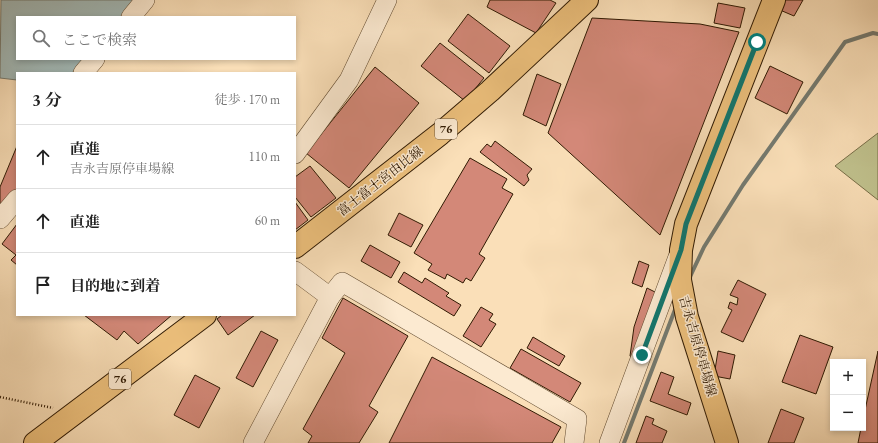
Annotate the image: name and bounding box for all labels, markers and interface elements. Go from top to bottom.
search box [16,16,296,60]
icon: search [30,27,52,49]
text: ここで検索 [62,30,137,49]
route start [748,33,766,51]
text: 3 分 [32,89,62,111]
text: 徒歩 · 170 m [215,91,280,108]
road number: 76 [435,119,457,139]
text: 直進 [70,139,100,158]
street label: 富士富士宮由比線 [334,142,426,220]
icon: ahead [32,146,54,168]
text: 110 m [249,148,280,165]
text: 吉永吉原停車場線 [70,160,174,177]
icon: ahead [32,210,54,232]
text: 直進 [70,212,100,231]
text: 60 m [255,212,280,229]
icon: arrive [32,274,54,296]
text: 目的地に到着 [70,276,160,295]
street label: 吉永吉原停車場線 [675,294,721,398]
route end [633,346,651,364]
map controls [830,359,866,431]
button: + [830,359,866,395]
road number: 76 [109,369,131,389]
button: − [830,395,866,431]

